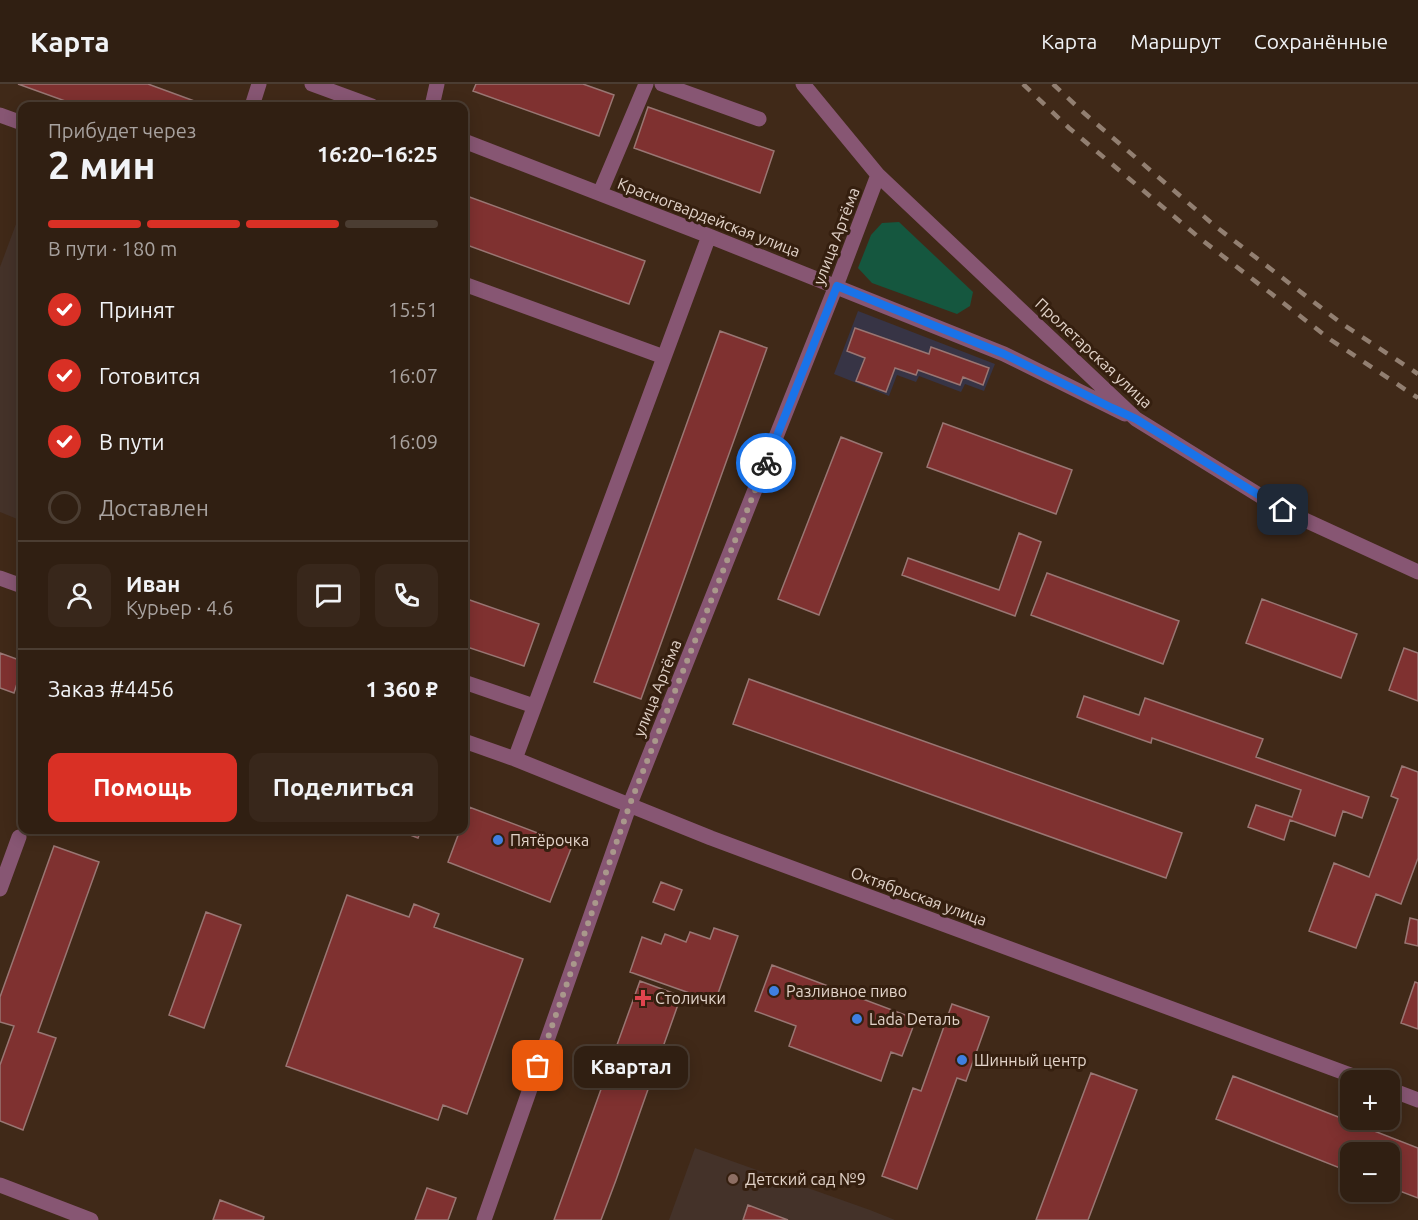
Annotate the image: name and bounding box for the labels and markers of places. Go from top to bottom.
pin [1257,484,1308,535]
place label: Пятёрочка [510,831,589,849]
marker: Пятёрочка [491,833,505,847]
place label: Разливное пиво [786,982,907,1000]
marker: Разливное пиво [767,984,781,998]
place label: Столички [655,989,726,1007]
marker: Столички [636,991,650,1005]
place label: Lada Dеталь [869,1010,960,1028]
marker: Lada Dеталь [850,1012,864,1026]
pin [512,1040,563,1091]
callout: Квартал [574,1045,688,1087]
place label: Шинный центр [974,1051,1087,1069]
marker: Шинный центр [955,1053,969,1067]
place label: Детский сад №9 [745,1170,866,1188]
marker: Детский сад №9 [726,1172,740,1186]

